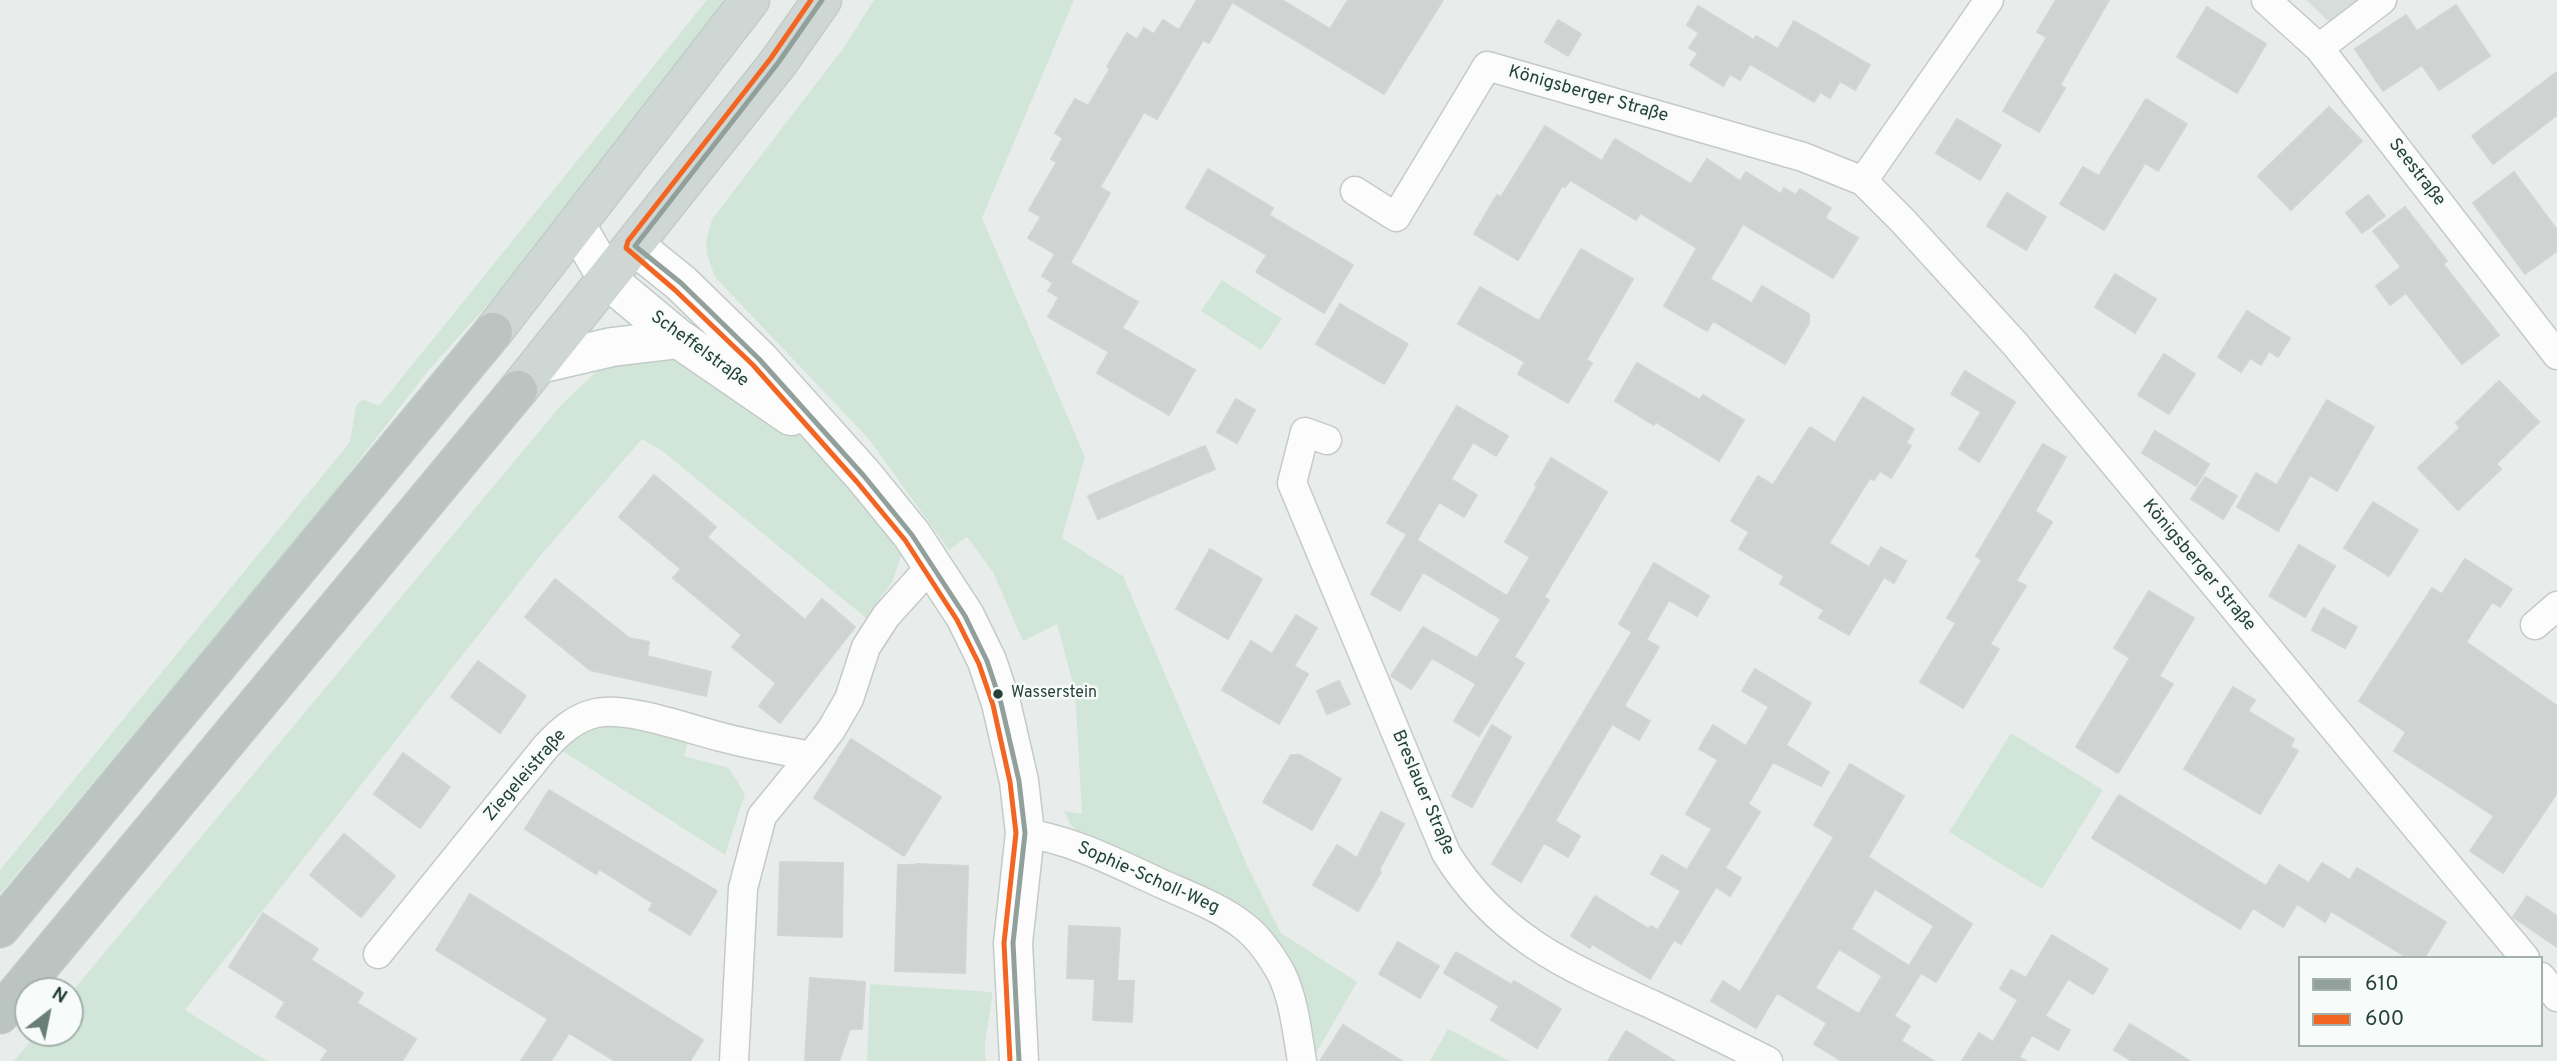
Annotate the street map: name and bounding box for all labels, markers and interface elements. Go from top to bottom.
street label: Königsberger Straße [1506,62,1670,128]
street label: Seestraße [2383,135,2449,211]
street label: Scheffelstraße [646,307,752,393]
street label: Königsberger Straße [2137,496,2259,636]
place label: Wasserstein [1011,684,1097,704]
marker: Wasserstein [991,687,1005,701]
street label: Ziegeleistraße [480,725,572,827]
street label: Breslauer Straße [1386,727,1458,859]
street label: Sophie-Scholl-Weg [1074,838,1222,920]
legend [2298,956,2543,1047]
text: 610 [2365,971,2399,998]
north arrow [14,977,84,1047]
text: N [47,982,71,1010]
text: 600 [2365,1006,2404,1033]

